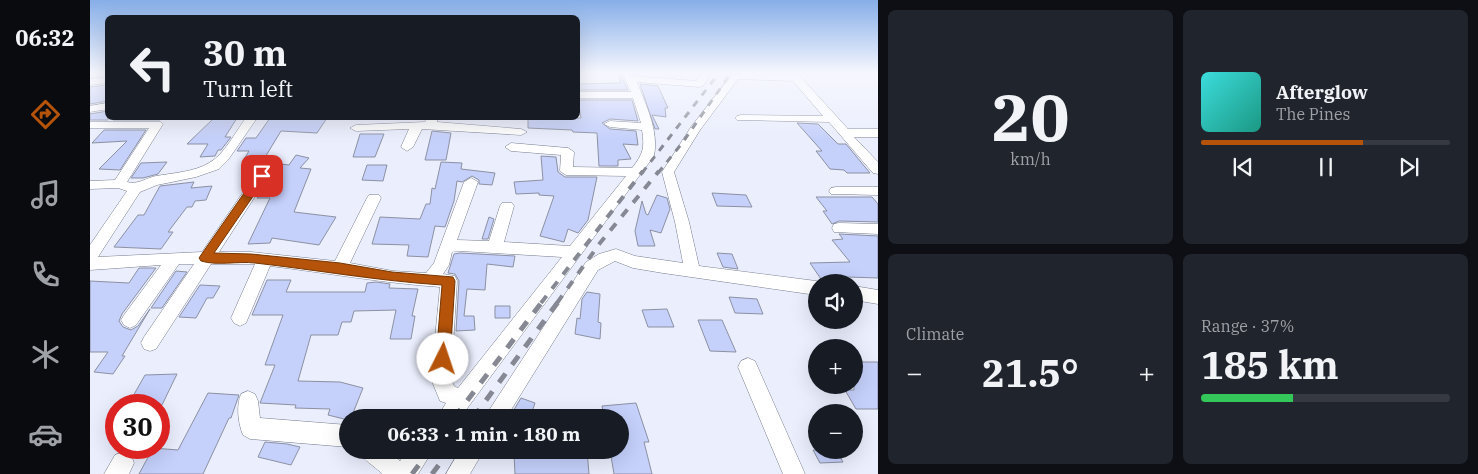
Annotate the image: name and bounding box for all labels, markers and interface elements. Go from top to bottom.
text: 06:32 [15,23,75,52]
text: 30 m [203,30,287,76]
icon: left [120,35,185,100]
text: Turn left [203,74,293,103]
text: 20 [991,74,1070,159]
text: Afterglow [1276,80,1368,104]
icon: directions [28,97,63,132]
text: The Pines [1276,104,1350,124]
text: km/h [1010,149,1051,169]
icon: previous [1229,153,1257,181]
icon: pause [1312,153,1340,181]
icon: next [1395,153,1423,181]
pin [241,155,283,197]
icon: arrive [248,162,276,190]
icon: music [28,177,63,212]
icon: phone [28,257,63,292]
map controls [808,274,863,459]
button: sound [808,274,863,329]
text: Range · 37% [1201,316,1294,336]
text: Climate [906,324,964,344]
position arrow [416,332,468,384]
icon: climate [28,337,63,372]
button: + [808,339,863,394]
text: 185 km [1201,340,1339,389]
text: 21.5° [982,348,1079,397]
text: − [906,354,923,391]
text: + [1138,354,1155,391]
speed limit sign: 30 [105,394,170,459]
button: − [808,404,863,459]
icon: car [28,417,63,452]
text: 06:33 · 1 min · 180 m [388,422,580,446]

